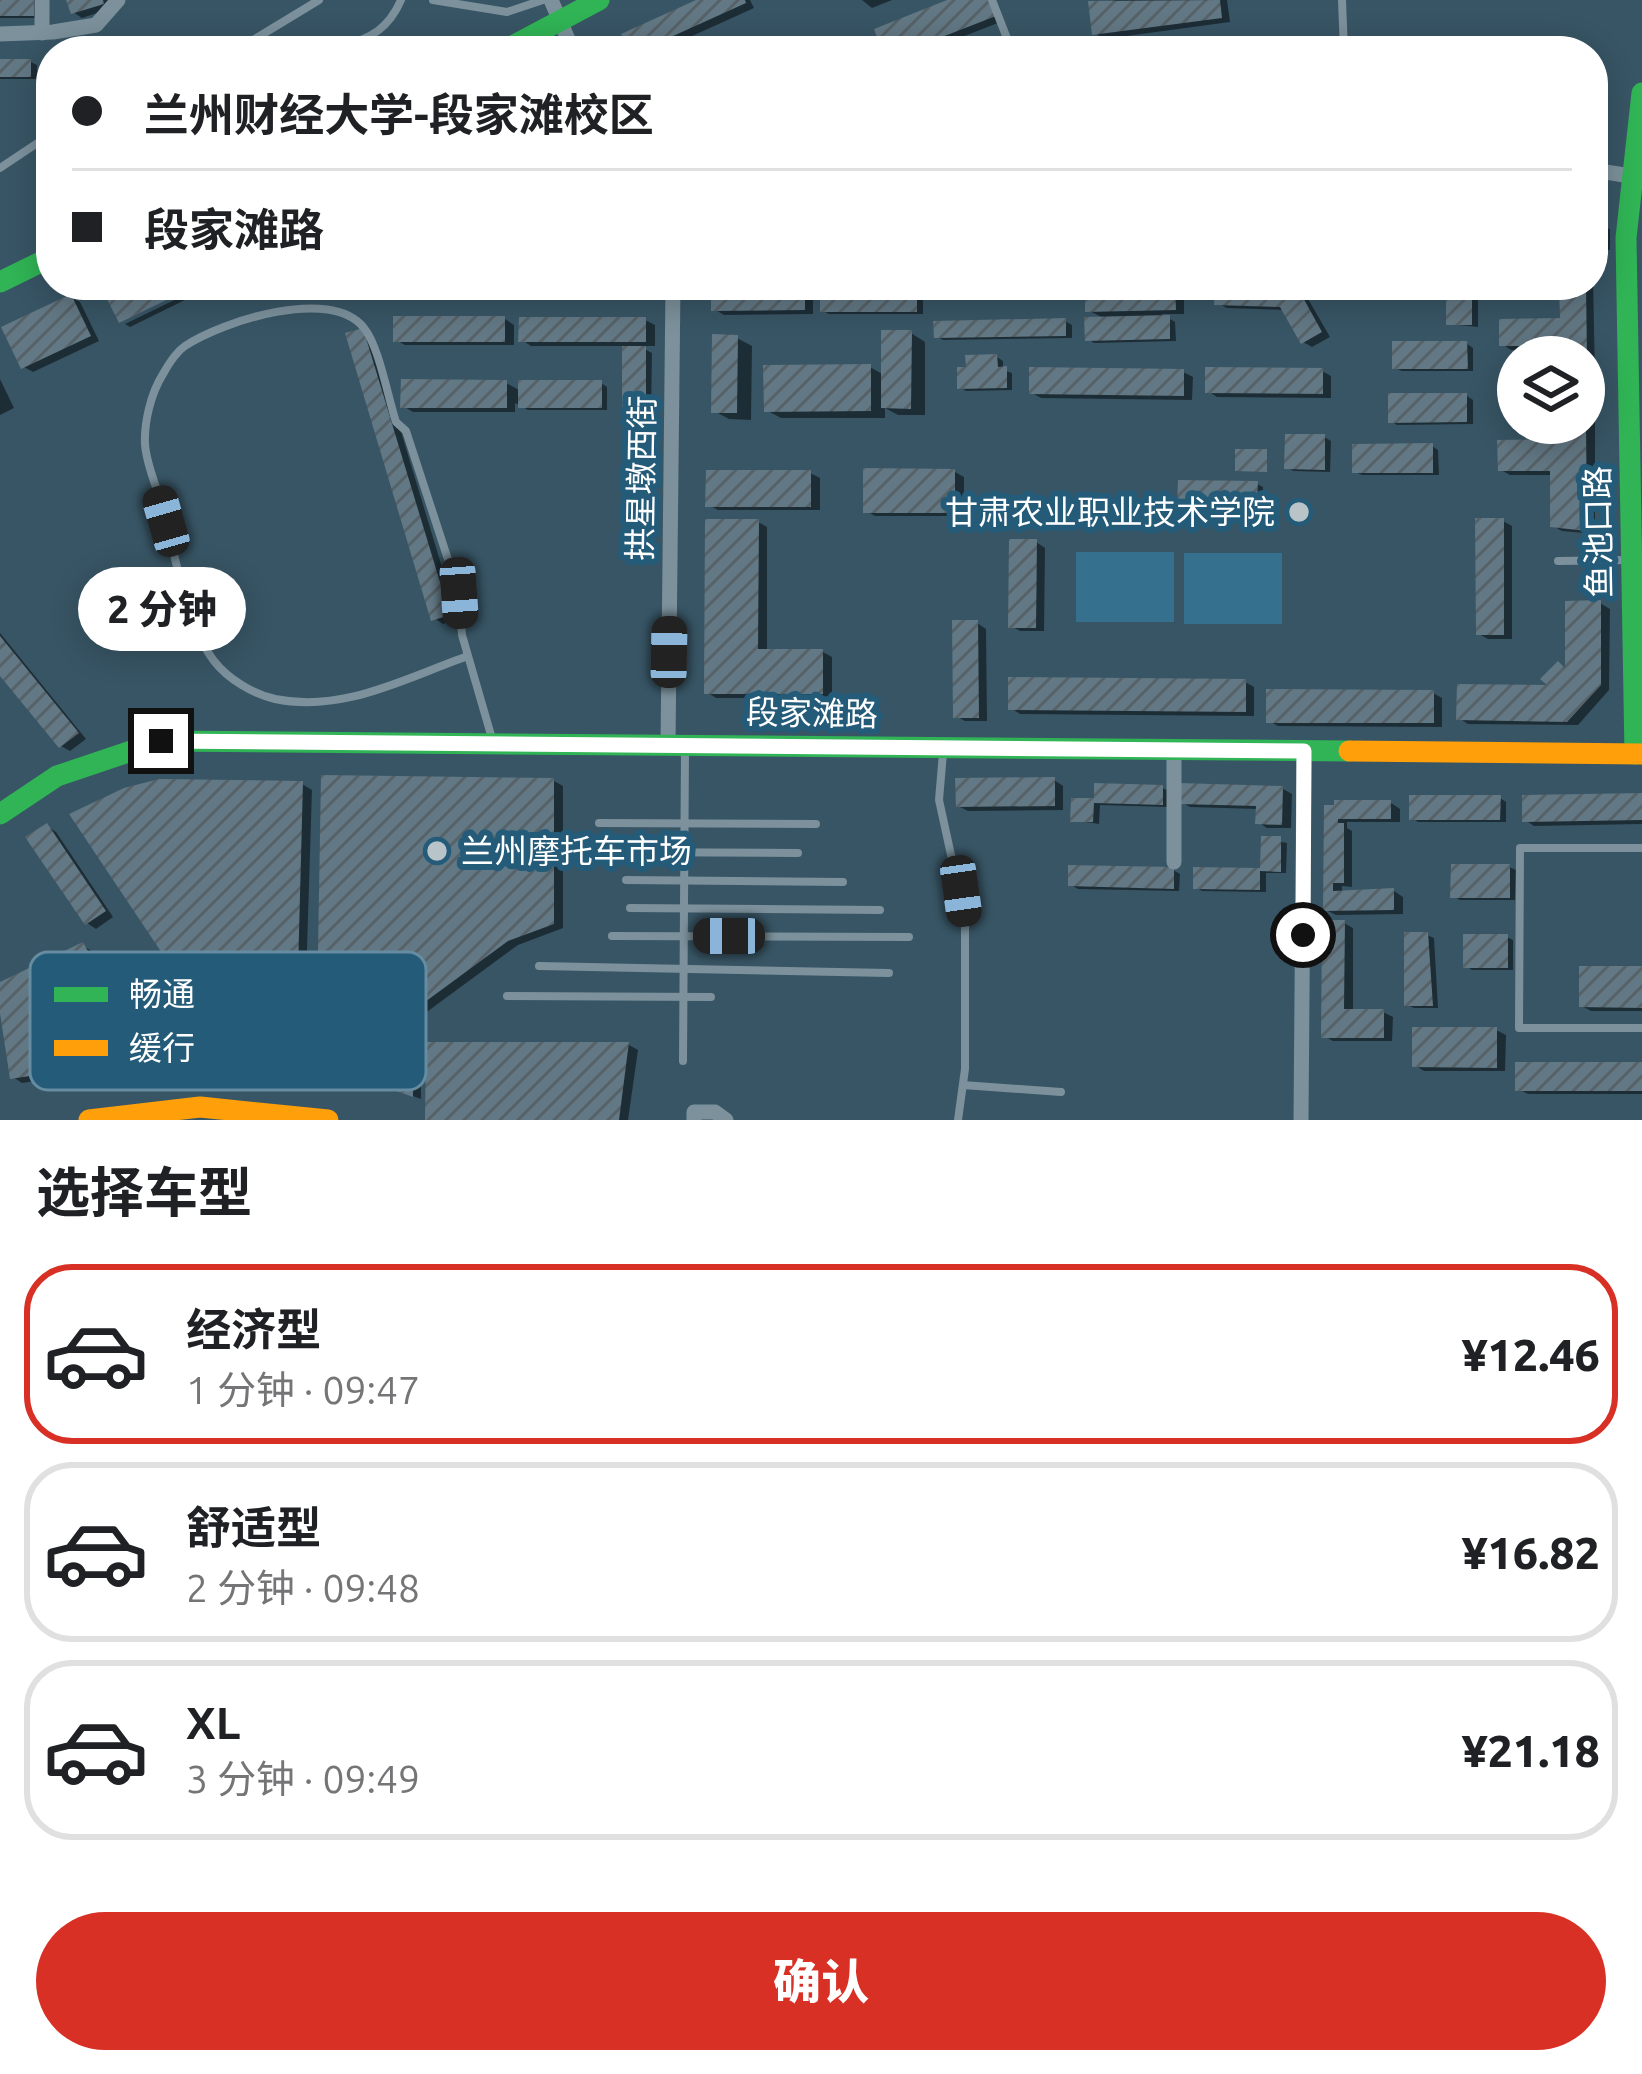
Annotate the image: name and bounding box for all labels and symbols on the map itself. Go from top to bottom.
street label: 拱星墩西街 [621,395,660,561]
street label: 鱼池口路 [1578,466,1617,598]
car [139,481,193,561]
place label: 甘肃农业职业技术学院 [945,493,1275,530]
marker: 甘肃农业职业技术学院 [1286,499,1312,525]
car [439,556,479,630]
callout: 2 分钟 [77,567,245,651]
car [650,616,688,688]
street label: 段家滩路 [746,693,878,732]
route end [134,714,188,768]
place label: 兰州摩托车市场 [461,832,692,869]
marker: 兰州摩托车市场 [424,838,450,864]
car [938,853,984,929]
route start [1276,908,1330,962]
car [693,918,765,954]
legend [30,952,426,1090]
text: 畅通 [129,975,195,1012]
text: 缓行 [129,1029,195,1066]

